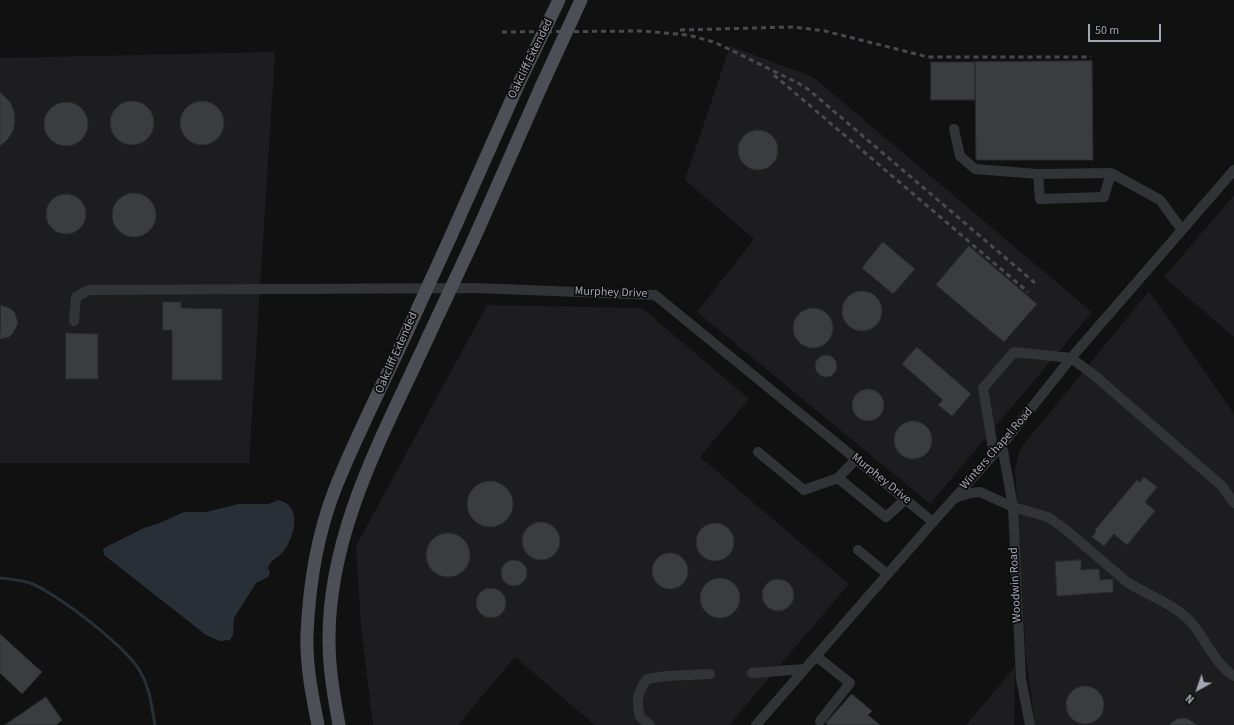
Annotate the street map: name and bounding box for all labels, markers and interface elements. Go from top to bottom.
scale bar [1090,16,1163,42]
street label: Oakcliff Extended [505,17,557,101]
text: 50 m [1095,22,1119,39]
street label: Murphey Drive [574,285,648,301]
street label: Oakcliff Extended [373,310,421,396]
street label: Winters Chapel Road [958,405,1036,493]
street label: Murphey Drive [848,451,914,507]
street label: Woodwin Road [1007,547,1025,623]
north arrow [1178,669,1218,709]
text: N [1182,690,1198,707]

